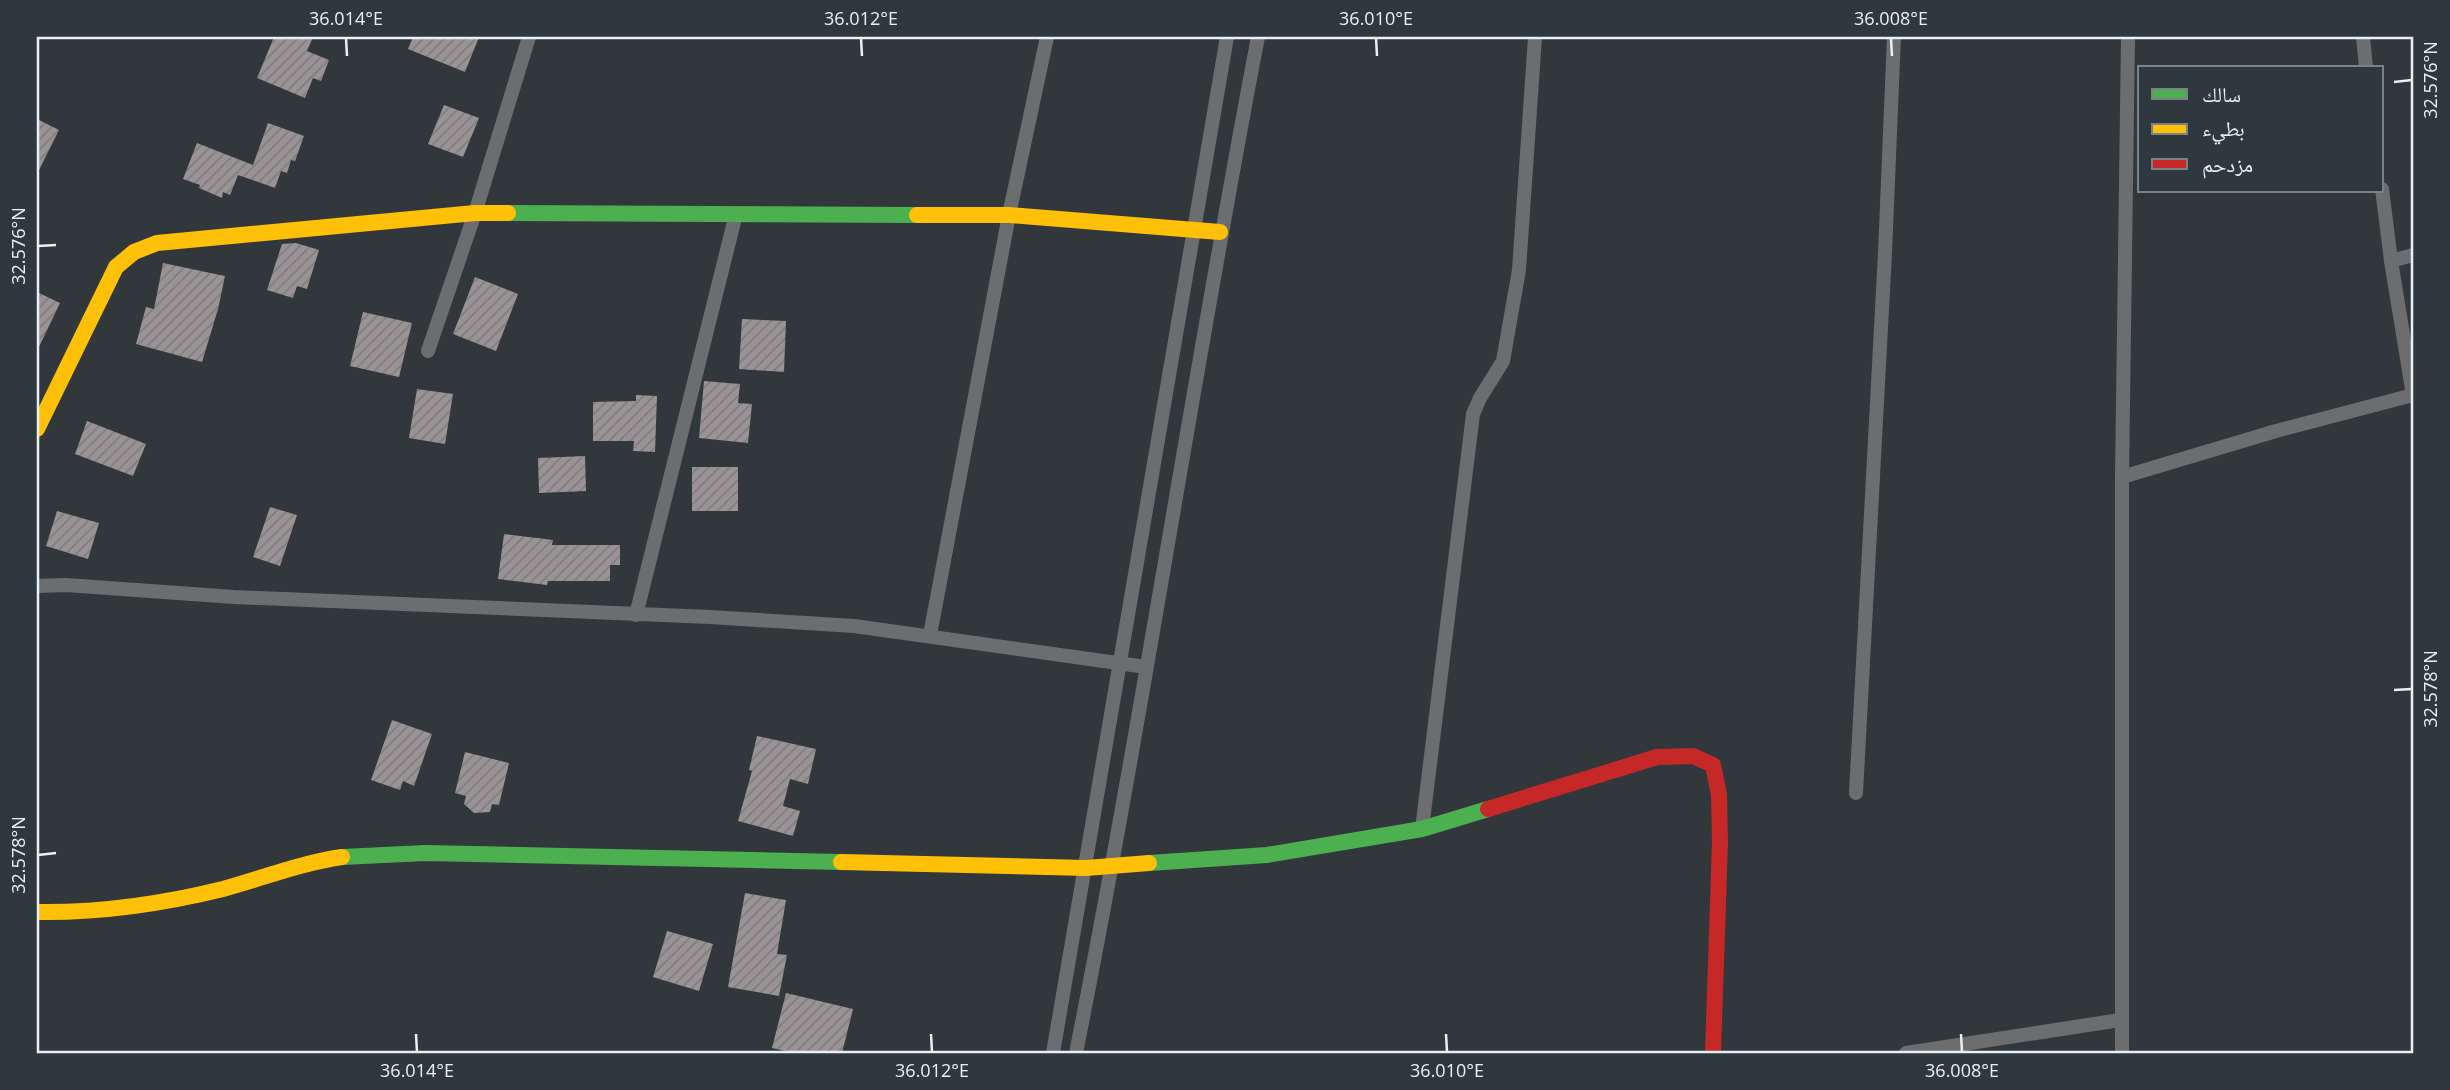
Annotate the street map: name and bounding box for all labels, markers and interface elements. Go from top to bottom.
text: 36.014°E [309,6,383,30]
text: 36.012°E [824,6,898,30]
text: 36.010°E [1339,6,1413,30]
text: 36.008°E [1854,6,1928,30]
text: 32.576°N [2418,41,2442,119]
legend [2138,66,2384,192]
text: سالك [2202,80,2241,108]
text: بطيء [2202,114,2245,145]
text: مزدحم [2202,150,2253,179]
text: 32.576°N [6,207,30,285]
text: 32.578°N [2418,650,2442,728]
text: 32.578°N [6,816,30,894]
text: 36.014°E [380,1058,454,1082]
text: 36.012°E [895,1058,969,1082]
text: 36.010°E [1410,1058,1484,1082]
text: 36.008°E [1925,1058,1999,1082]

